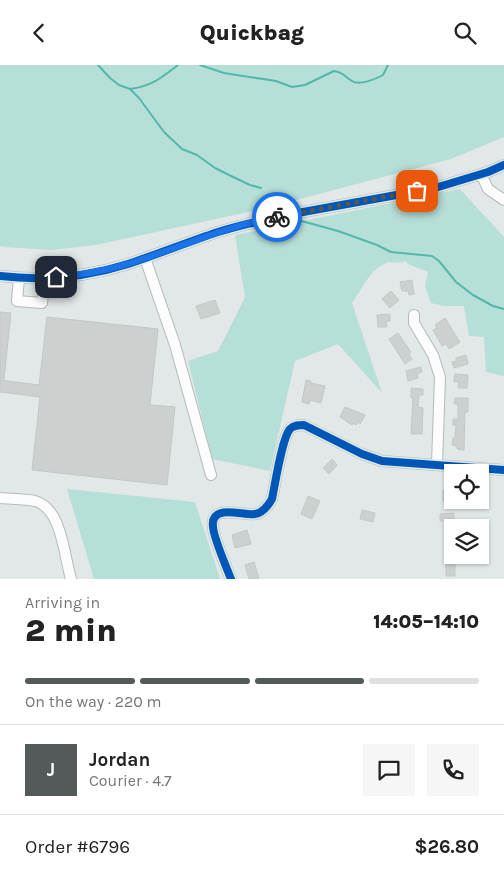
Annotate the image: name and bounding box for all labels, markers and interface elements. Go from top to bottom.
icon: back [25,19,53,47]
icon: search [451,19,479,47]
text: Quickbag [200,20,304,46]
pin [396,170,438,212]
icon: bag [403,177,431,205]
courier [252,192,302,242]
icon: bike [263,203,291,231]
pin [35,256,77,298]
icon: home [42,263,70,291]
map controls [444,464,489,564]
button: locate [444,464,489,509]
button: layers [444,519,489,564]
text: Arriving in [25,593,100,612]
text: 14:05–14:10 [373,611,479,633]
text: 2 min [25,612,117,649]
text: On the way · 220 m [25,692,162,711]
button: chat [363,744,415,796]
button: phone [427,744,479,796]
text: Jordan [89,749,150,771]
text: J [47,759,55,781]
text: Courier · 4.7 [89,771,172,790]
text: Order #6796 [25,836,130,858]
text: $26.80 [414,836,479,858]

